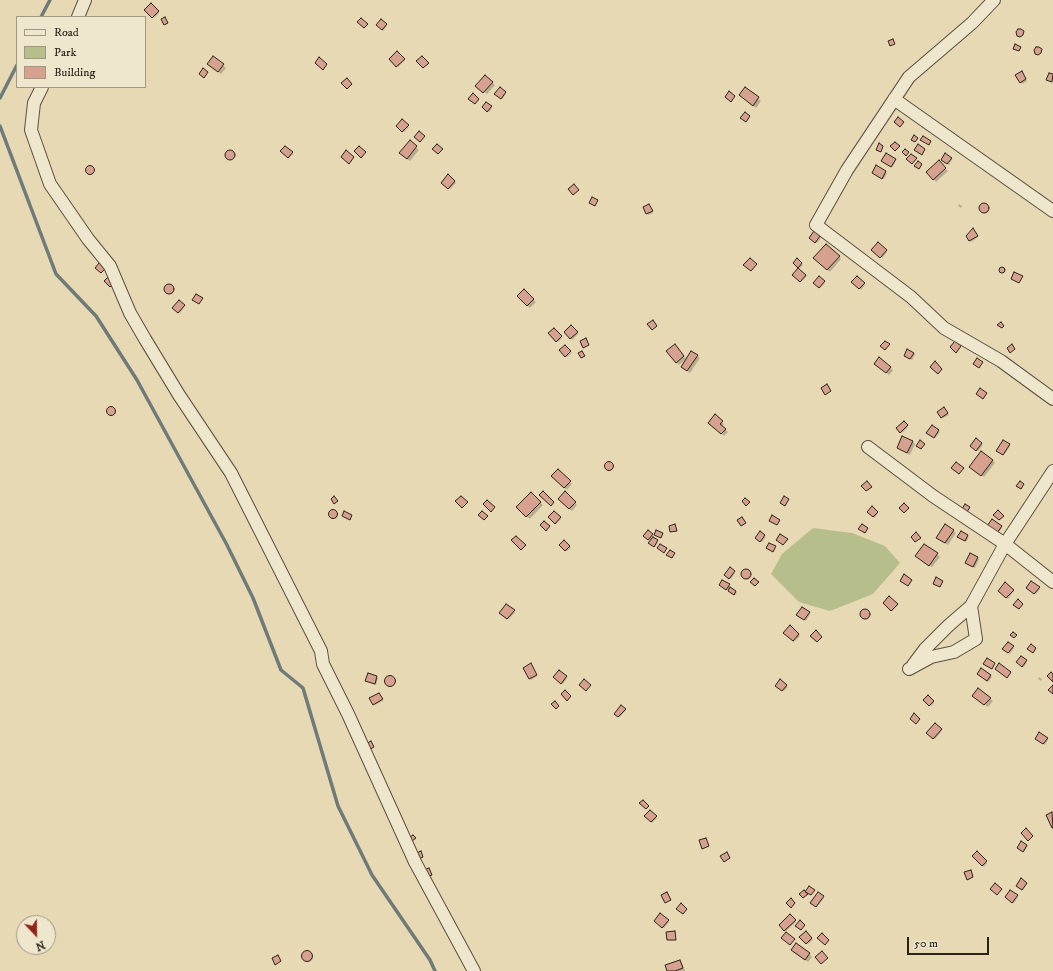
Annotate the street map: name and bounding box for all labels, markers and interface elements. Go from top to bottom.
legend [16,16,146,88]
text: Road [54,25,79,40]
text: Park [54,45,76,60]
text: Building [54,65,95,80]
north arrow [16,915,56,955]
scale bar [909,929,991,955]
text: 50 m [914,936,938,951]
text: N [33,937,47,953]

